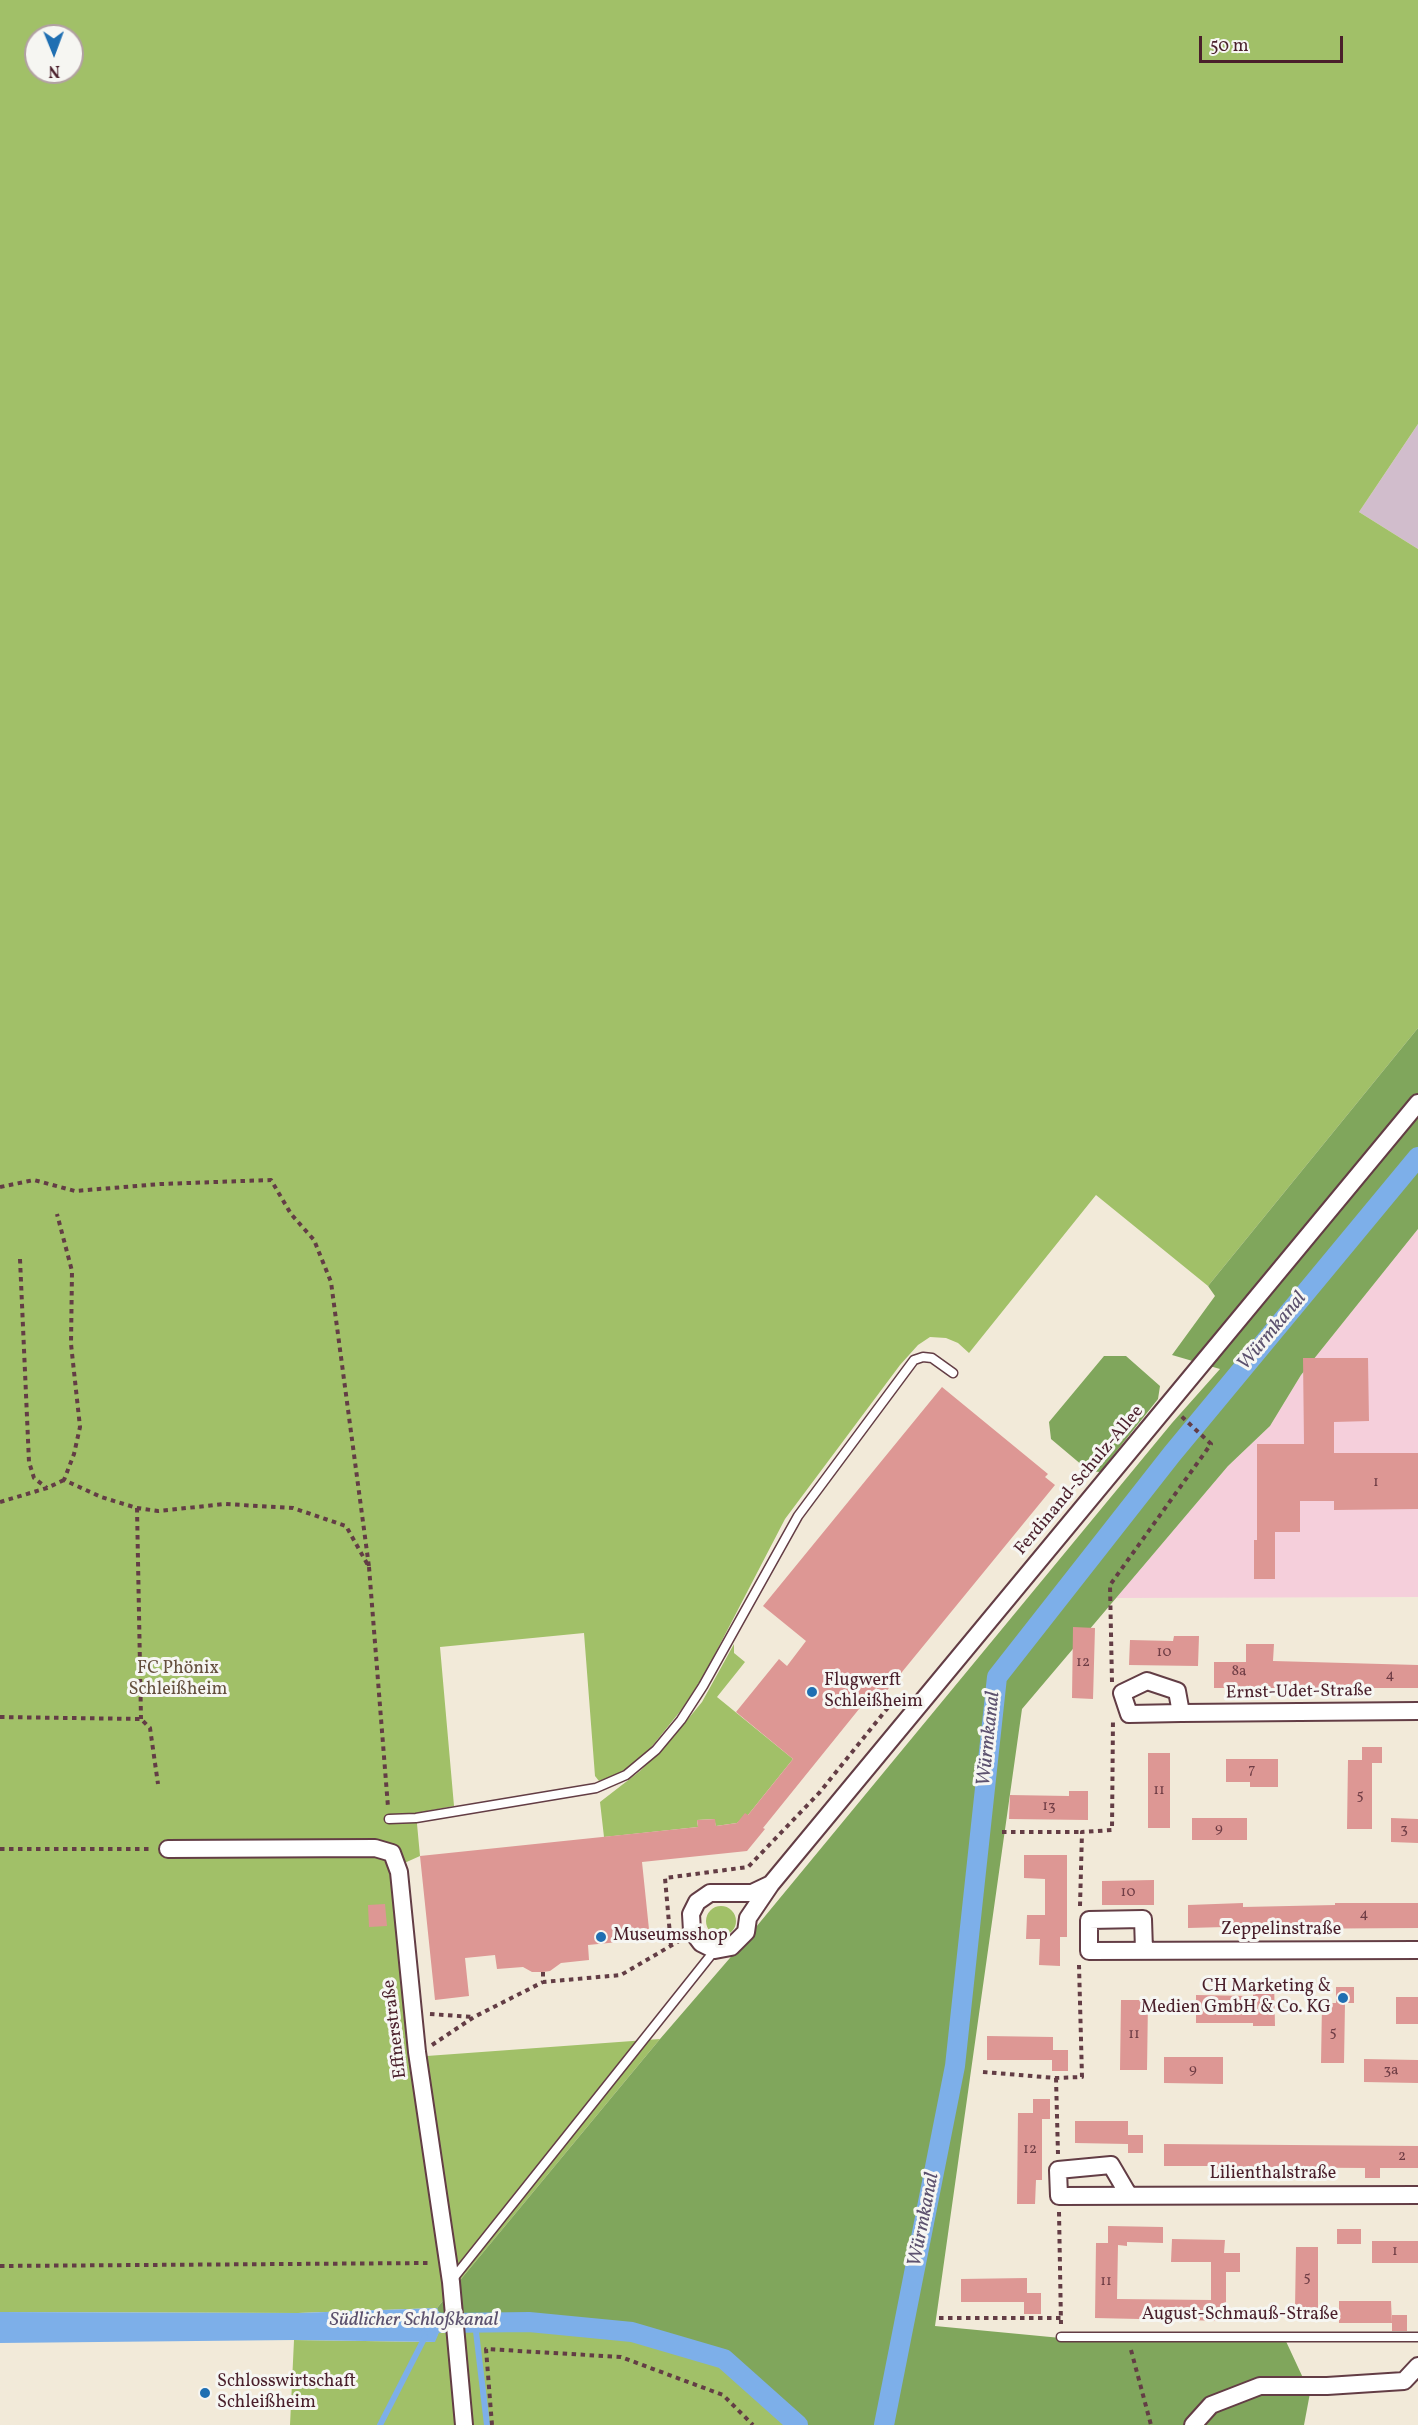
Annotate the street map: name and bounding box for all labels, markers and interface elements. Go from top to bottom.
north arrow [24,24,84,84]
scale bar [1202,24,1346,62]
text: 50 m [1210,34,1249,59]
text: N [48,59,60,81]
water label: Würmkanal [1233,1288,1313,1376]
street label: Ferdinand-Schulz-Allee [1011,1402,1149,1560]
house number: 1 [1373,1474,1379,1492]
house number: 10 [1157,1644,1171,1662]
house number: 12 [1076,1654,1090,1672]
park label: FC Phönix Schleißheim [129,1659,227,1702]
house number: 8a [1231,1663,1247,1681]
house number: 4 [1386,1667,1394,1685]
place label: Flugwerft Schleißheim [824,1671,923,1714]
street label: Ernst-Udet-Straße [1225,1681,1373,1705]
marker: Flugwerft Schleißheim [805,1685,819,1699]
water label: Würmkanal [973,1690,1007,1788]
house number: 7 [1248,1761,1256,1779]
house number: 11 [1153,1782,1165,1800]
house number: 5 [1356,1787,1364,1805]
house number: 13 [1042,1798,1056,1816]
house number: 9 [1215,1820,1223,1838]
house number: 3 [1400,1821,1408,1839]
house number: 10 [1121,1884,1135,1902]
house number: 4 [1360,1906,1368,1924]
street label: Zeppelinstraße [1221,1920,1341,1942]
place label: Museumsshop [613,1926,728,1948]
marker: Museumsshop [594,1930,608,1944]
place label: CH Marketing & Medien GmbH & Co. KG [1141,1977,1331,2020]
street label: Effnerstraße [379,1978,413,2080]
marker: CH Marketing & Medien GmbH & Co. KG [1336,1991,1350,2005]
house number: 5 [1329,2024,1337,2042]
house number: 11 [1128,2026,1140,2044]
house number: 9 [1189,2061,1197,2079]
house number: 3a [1383,2062,1399,2080]
house number: 12 [1023,2141,1037,2159]
house number: 2 [1398,2148,1406,2166]
street label: Lilienthalstraße [1210,2164,1336,2186]
water label: Würmkanal [904,2171,946,2269]
house number: 1 [1392,2243,1398,2261]
house number: 5 [1303,2269,1311,2287]
house number: 11 [1100,2273,1112,2291]
street label: August-Schmauß-Straße [1142,2305,1338,2327]
water label: Südlicher Schloßkanal [330,2309,498,2333]
place label: Schlosswirtschaft Schleißheim [217,2372,356,2414]
marker: Schlosswirtschaft Schleißheim [198,2386,212,2400]

